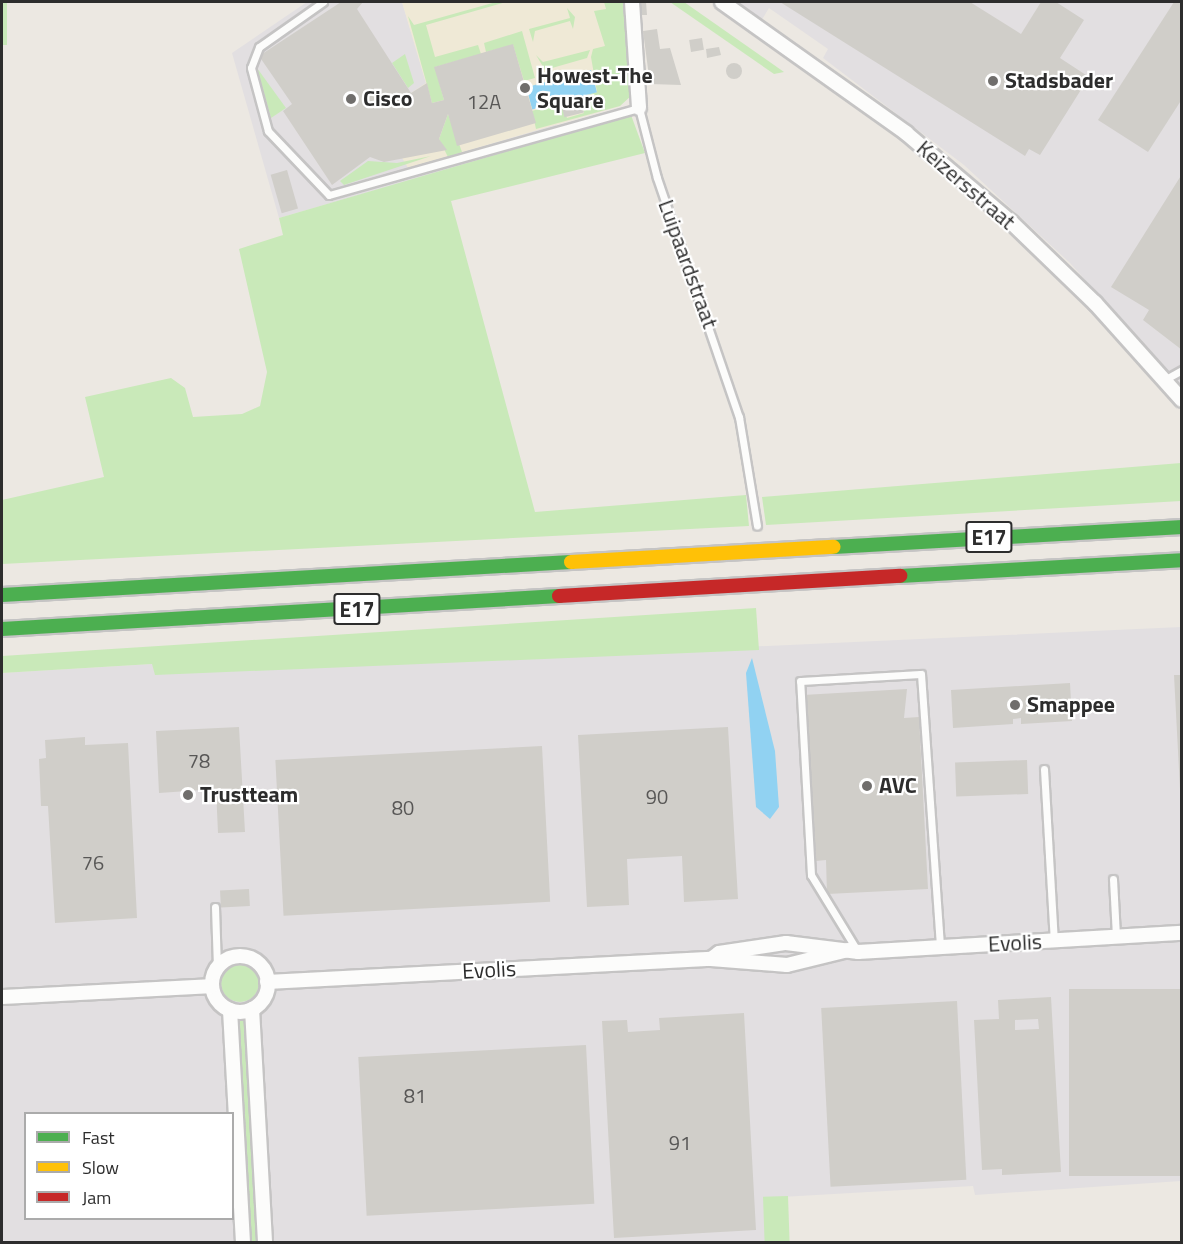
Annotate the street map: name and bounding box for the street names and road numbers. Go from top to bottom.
street label: Keizersstraat [911,135,1021,235]
street label: Luipaardstraat [653,196,723,332]
road number: E17 [965,519,1013,555]
road number: E17 [333,591,381,627]
street label: Evolis [987,928,1043,958]
street label: Evolis [461,955,517,985]

